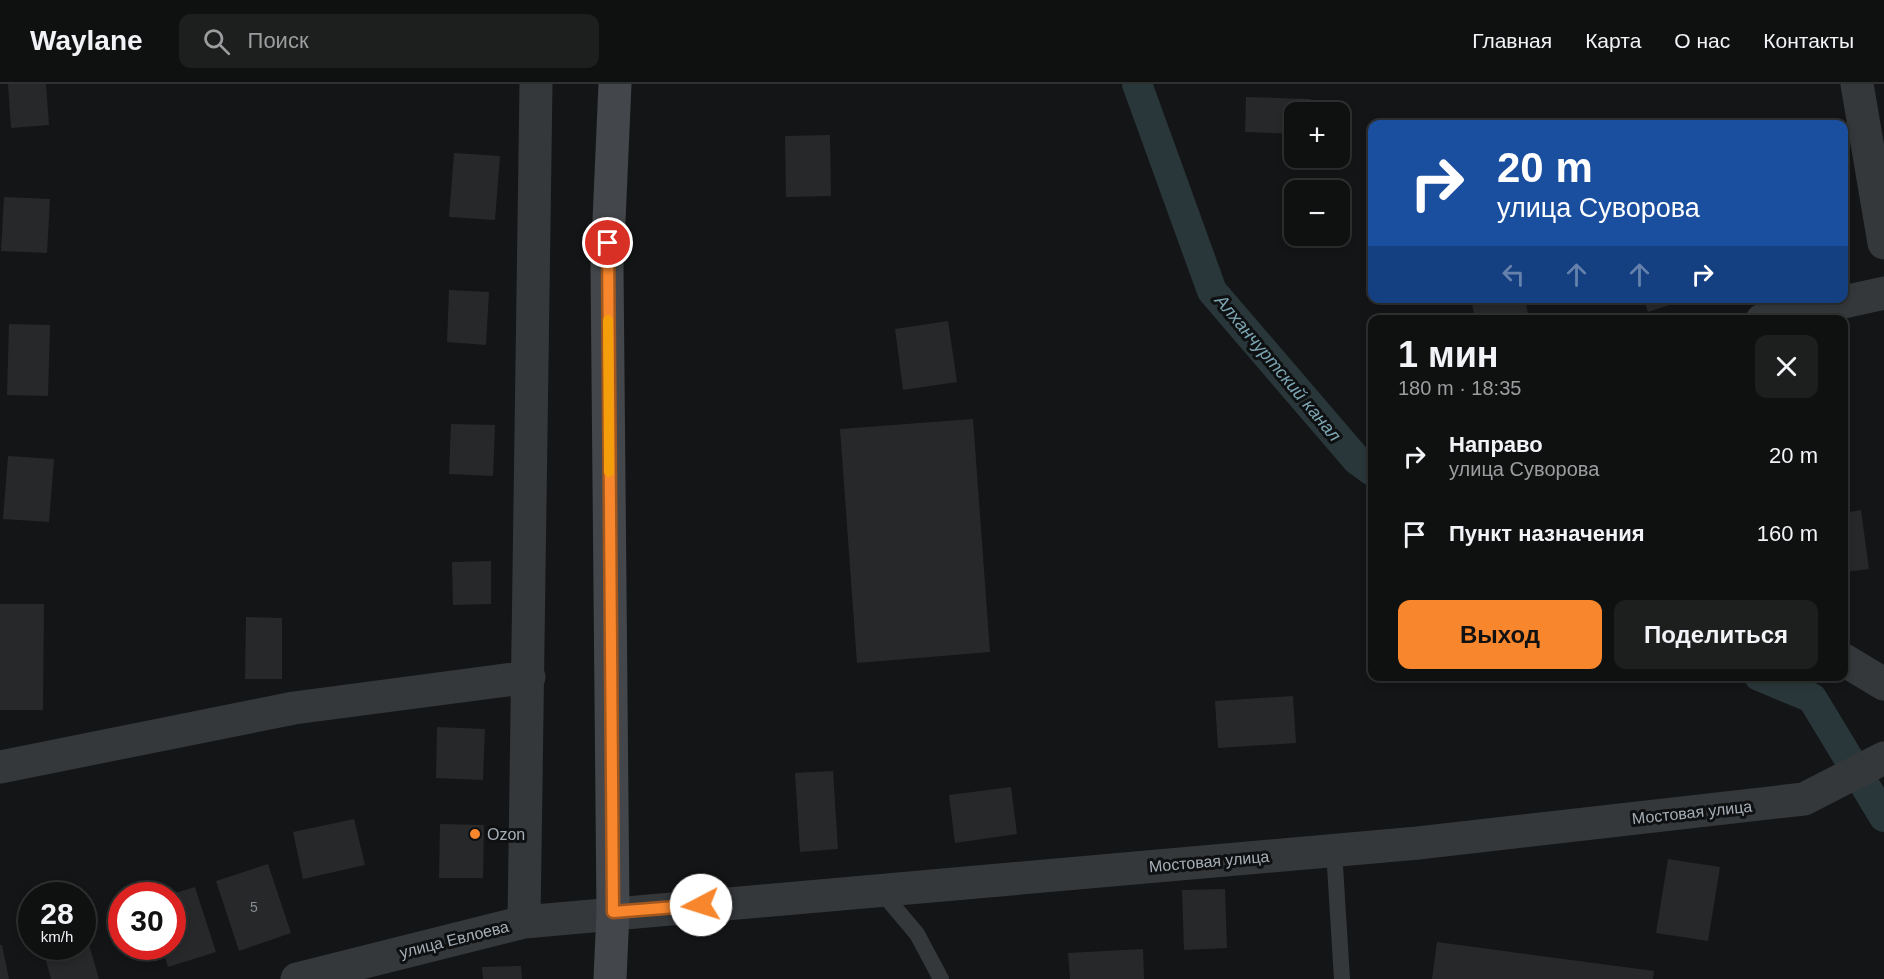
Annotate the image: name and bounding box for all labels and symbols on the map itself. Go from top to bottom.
pin [582,217,633,268]
water label: Алханчуртский канал [1210,290,1345,445]
street label: Мостовая улица [1631,798,1753,827]
place label: Ozon [487,826,525,843]
marker: Ozon [468,827,482,841]
street label: Мостовая улица [1148,848,1270,875]
position arrow [669,873,733,937]
speed limit sign: 30 [108,882,186,960]
house number: 5 [250,899,258,915]
street label: улица Евлоева [398,918,510,961]

